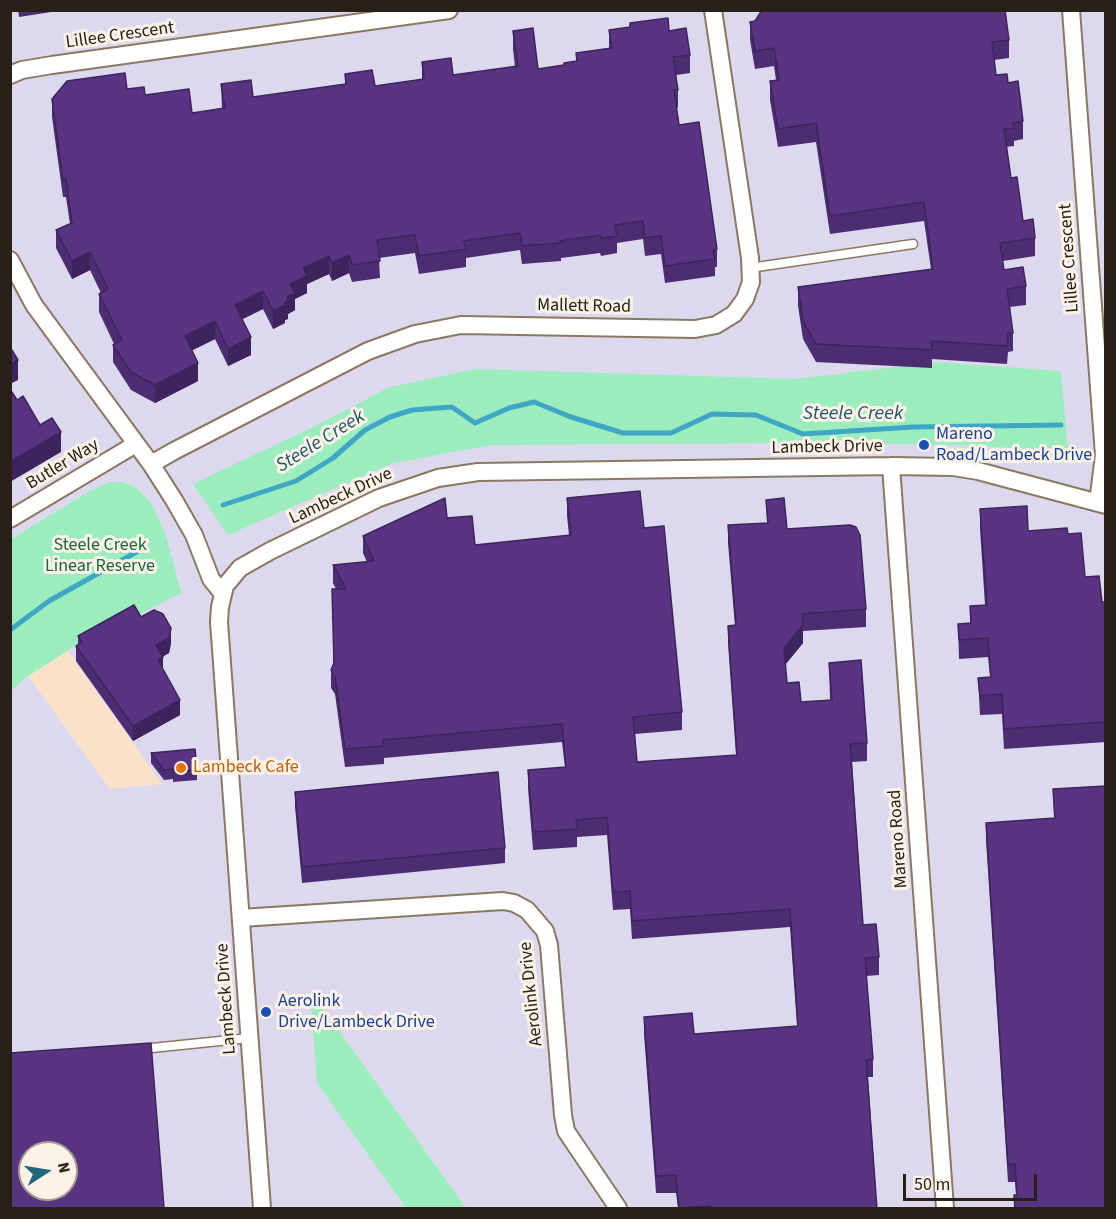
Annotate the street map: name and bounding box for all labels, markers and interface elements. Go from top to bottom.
street label: Lillee Crescent [64,18,176,54]
street label: Lillee Crescent [1055,203,1085,313]
street label: Mallett Road [537,295,631,319]
water label: Steele Creek [803,403,903,427]
water label: Steele Creek [272,405,370,479]
place label: Mareno Road/Lambeck Drive [936,424,1092,466]
street label: Butler Way [23,435,103,495]
street label: Lambeck Drive [771,436,883,460]
marker: Mareno Road/Lambeck Drive [917,438,931,452]
street label: Lambeck Drive [286,464,396,530]
park label: Steele Creek Linear Reserve [45,535,155,578]
place label: Lambeck Cafe [193,757,299,779]
marker: Lambeck Cafe [174,761,188,775]
street label: Mareno Road [885,789,913,889]
street label: Aerolink Drive [516,941,548,1047]
street label: Lambeck Drive [212,943,242,1055]
place label: Aerolink Drive/Lambeck Drive [278,991,435,1034]
marker: Aerolink Drive/Lambeck Drive [259,1005,273,1019]
north arrow [18,1141,78,1201]
text: N [52,1160,76,1175]
scale bar [906,1162,1040,1200]
text: 50 m [914,1172,950,1197]

